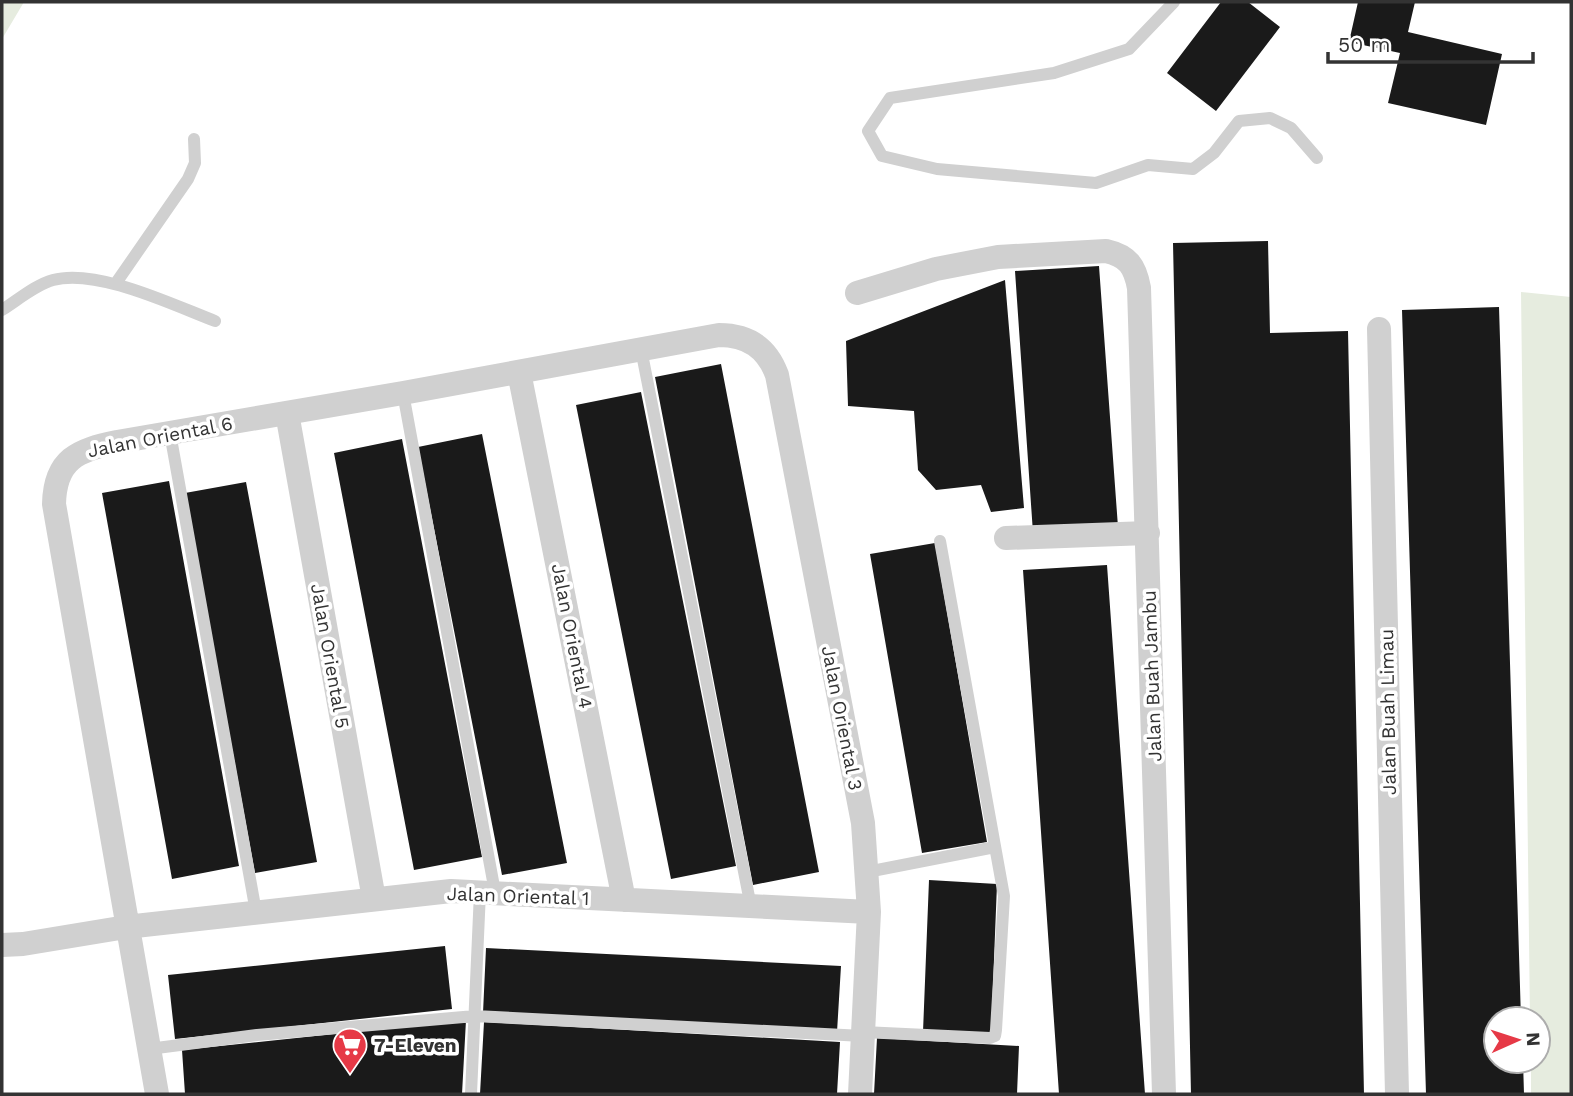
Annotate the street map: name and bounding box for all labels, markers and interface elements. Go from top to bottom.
scale bar [1328,21,1533,65]
text: 50 m [1338,32,1390,57]
street label: Jalan Oriental 6 [85,412,235,462]
street label: Jalan Oriental 4 [547,561,597,711]
street label: Jalan Oriental 5 [306,582,354,730]
street label: Jalan Buah Jambu [1138,590,1166,762]
street label: Jalan Buah Limau [1375,629,1401,795]
street label: Jalan Oriental 3 [817,644,867,792]
street label: Jalan Oriental 1 [446,882,590,910]
north arrow [1482,1005,1552,1075]
supermarket icon: 7-Eleven [331,1026,369,1075]
text: N [1522,1031,1545,1047]
place label: 7-Eleven [374,1034,457,1057]

